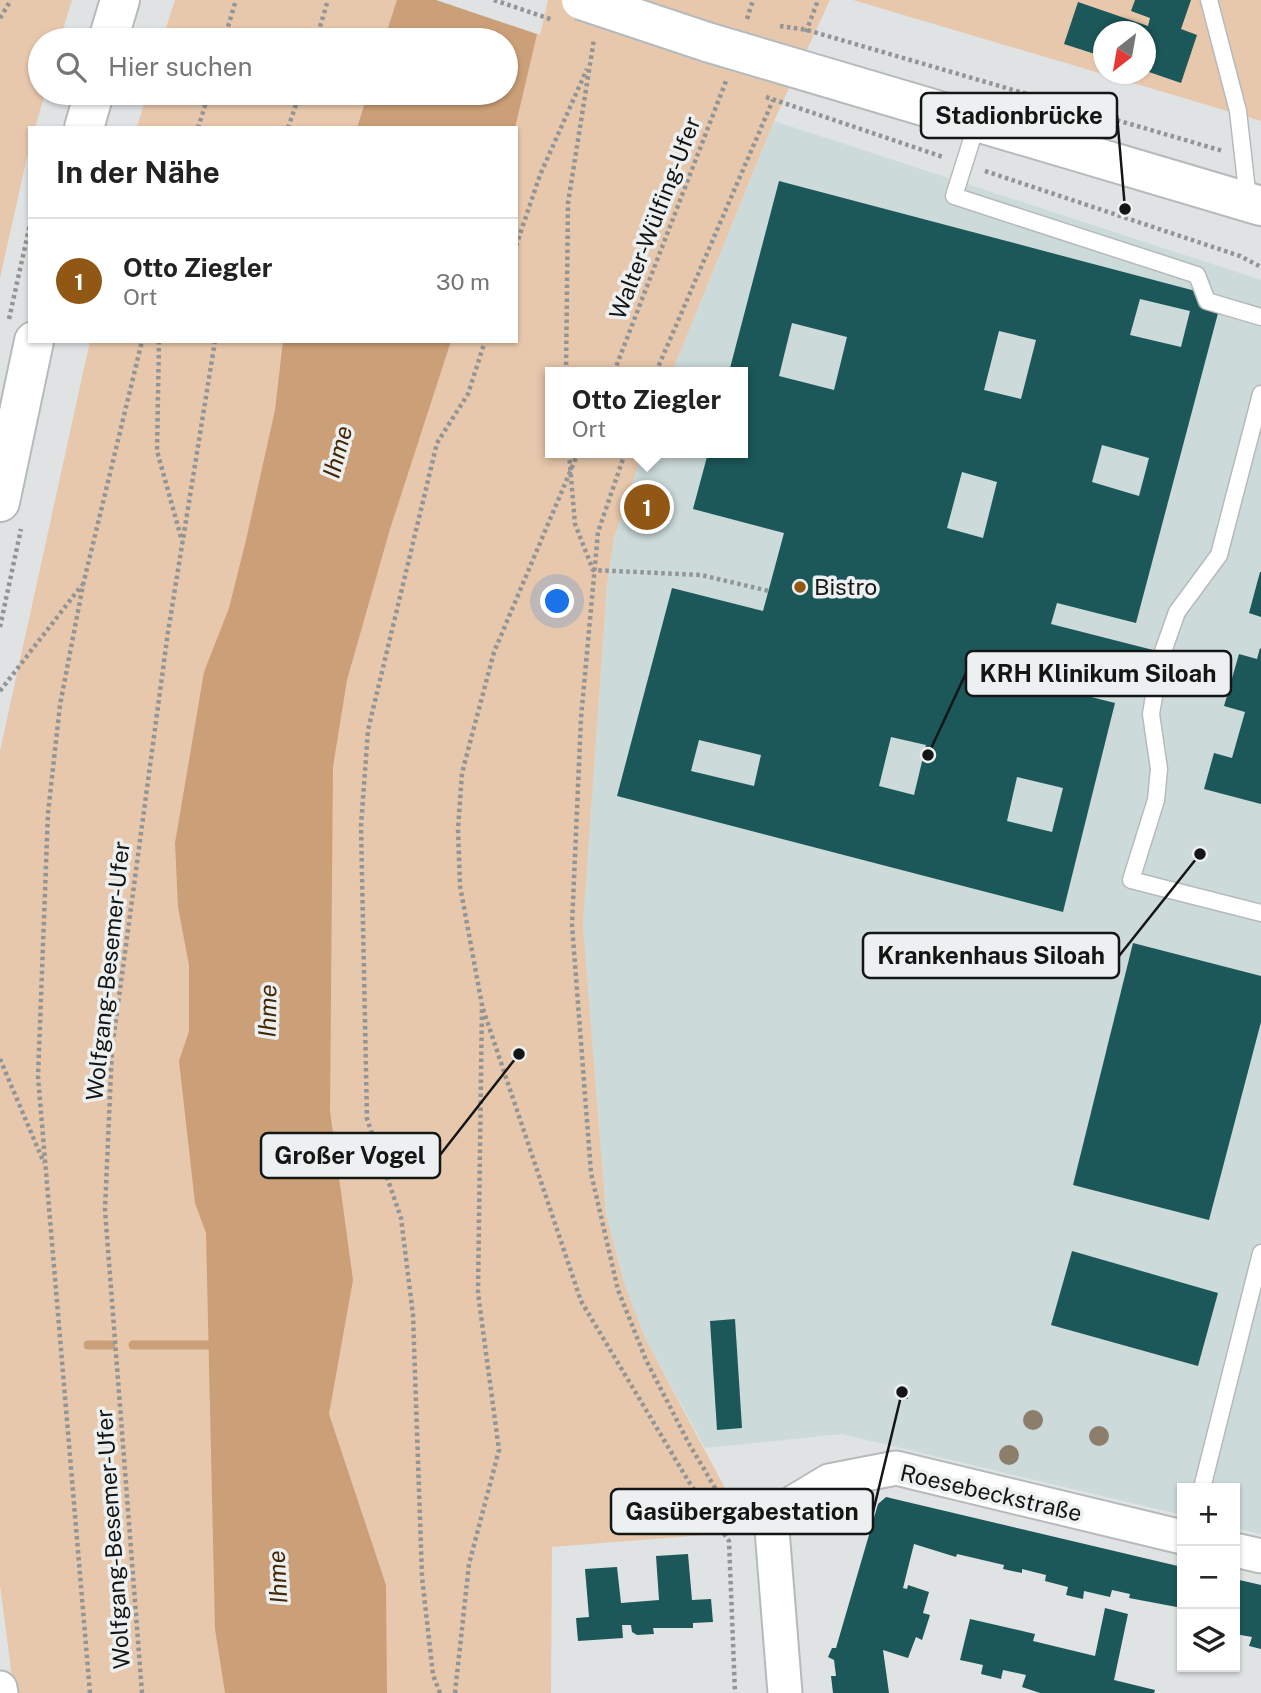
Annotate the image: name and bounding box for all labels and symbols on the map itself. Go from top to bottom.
north arrow [1093,21,1156,84]
callout: Stadionbrücke [921,93,1117,138]
text: Stadionbrücke [935,101,1103,129]
street label: Walter-Wülfing-Ufer [603,113,706,323]
water label: Ihme [317,422,357,481]
pin: 1 [624,481,670,533]
place label: Bistro [814,573,877,600]
marker: Bistro [792,579,808,595]
your location [540,584,574,618]
callout: KRH Klinikum Siloah [966,651,1231,696]
text: KRH Klinikum Siloah [980,659,1216,687]
street label: Wolfgang-Besemer-Ufer [80,840,135,1102]
callout: Krankenhaus Siloah [863,933,1119,978]
text: Krankenhaus Siloah [877,941,1105,969]
water label: Ihme [253,984,281,1038]
callout: Großer Vogel [261,1133,440,1178]
text: Großer Vogel [274,1141,426,1169]
street label: Wolfgang-Besemer-Ufer [90,1408,135,1670]
street label: Roesebeckstraße [898,1458,1085,1527]
callout: Gasübergabestation [611,1489,873,1534]
text: Gasübergabestation [625,1497,859,1525]
water label: Ihme [262,1550,292,1604]

